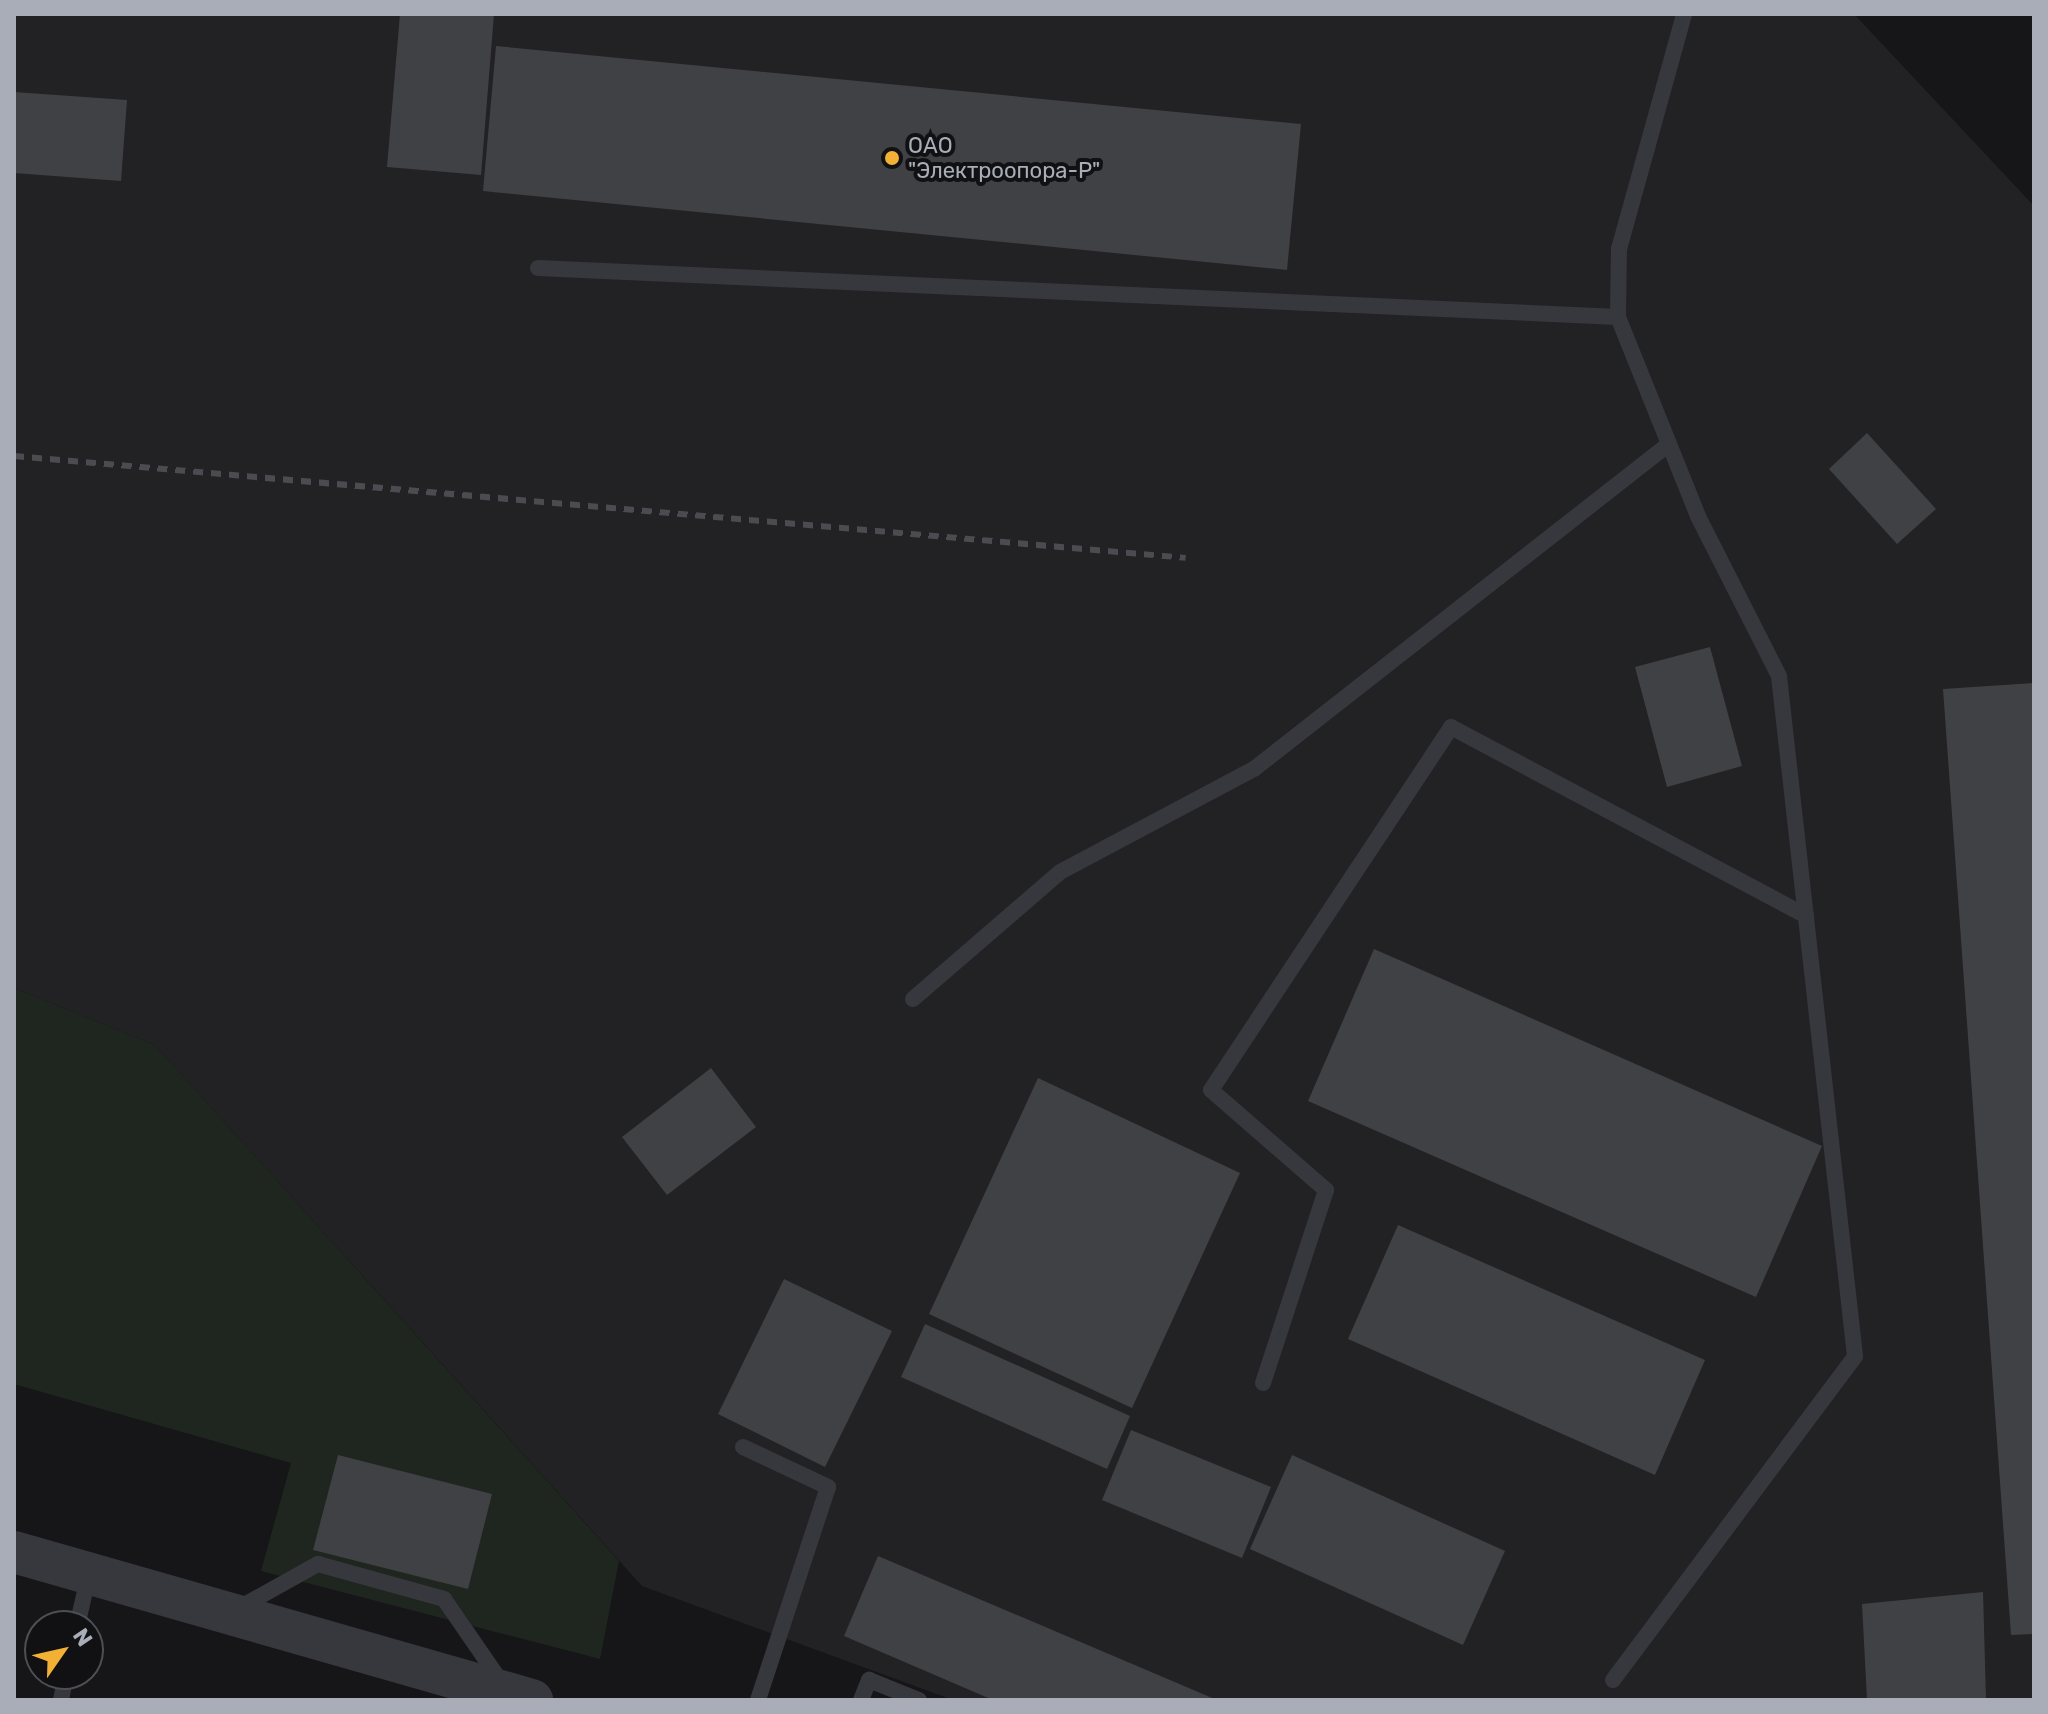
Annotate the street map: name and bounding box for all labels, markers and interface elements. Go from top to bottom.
place label: ОАО "Электроопора-Р" [908,132,1100,184]
marker: ОАО "Электроопора-Р" [883,149,901,167]
north arrow [24,1610,104,1690]
text: N [67,1623,98,1652]

